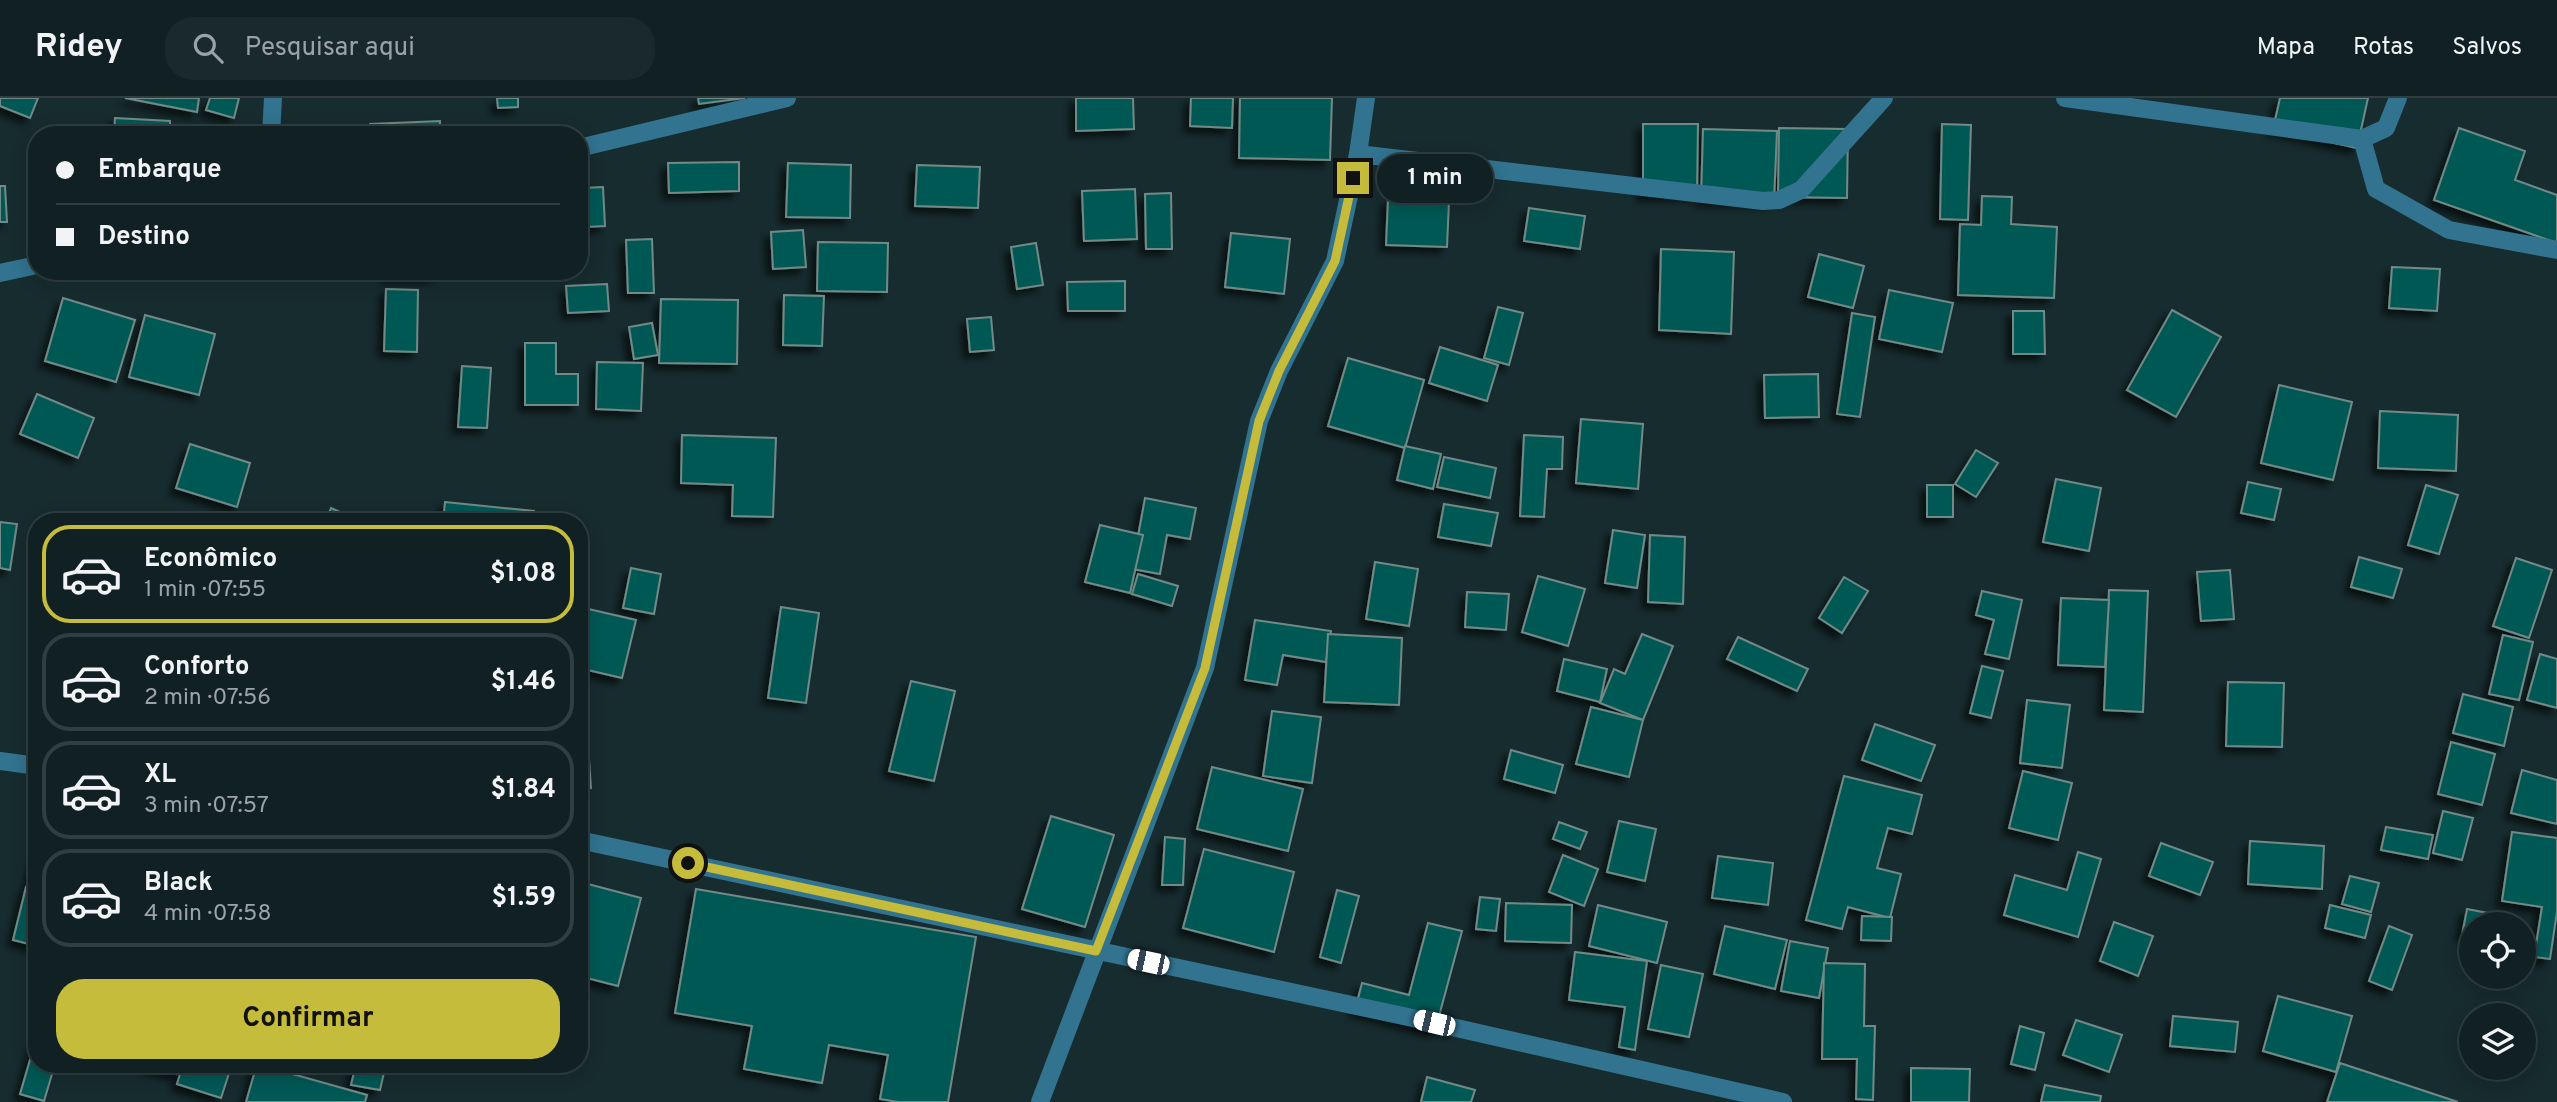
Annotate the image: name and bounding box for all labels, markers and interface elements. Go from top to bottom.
search box [165,17,655,80]
text: Ridey [35,27,123,69]
icon: search [189,29,227,67]
text: Pesquisar aqui [245,32,415,65]
text: Mapa [2257,33,2315,63]
text: Rotas [2353,33,2414,63]
text: Salvos [2452,33,2522,63]
text: Embarque [98,154,221,187]
callout: 1 min [1378,154,1493,202]
route end [1337,162,1369,194]
text: 1 min [1407,164,1463,193]
text: Destino [98,221,190,254]
icon: car [60,543,123,606]
text: Econômico [144,543,277,576]
text: $1.08 [490,558,556,591]
text: 1 min · 07:55 [144,576,266,605]
icon: car [60,651,123,714]
text: Conforto [144,651,250,684]
text: $1.46 [491,666,556,699]
text: 2 min · 07:56 [144,684,271,713]
icon: car [60,759,123,822]
text: XL [144,759,176,792]
text: $1.84 [490,774,556,807]
text: 3 min · 07:57 [144,792,269,821]
route start [672,847,704,879]
icon: car [60,867,123,930]
text: Black [144,867,213,900]
text: $1.59 [492,882,556,915]
text: 4 min · 07:58 [144,900,271,929]
map controls [2459,912,2536,1080]
button: locate [2459,912,2536,989]
car [1126,947,1171,977]
button: Confirmar [56,979,560,1059]
button: layers [2459,1003,2536,1080]
car [1412,1008,1457,1038]

